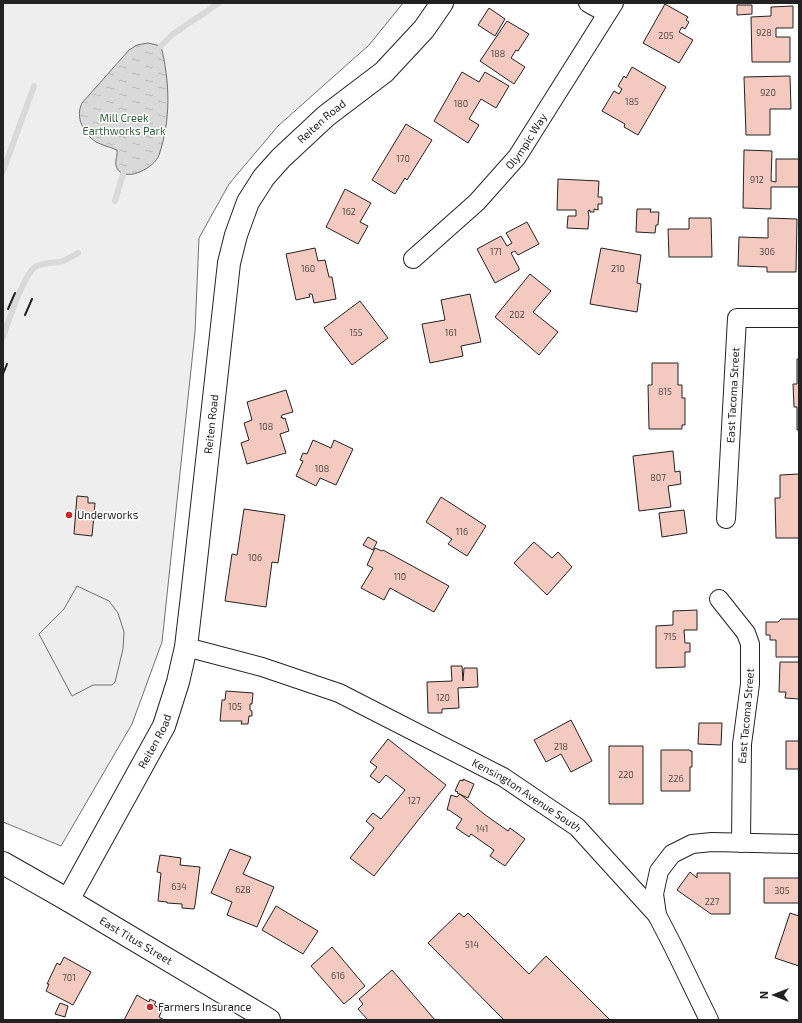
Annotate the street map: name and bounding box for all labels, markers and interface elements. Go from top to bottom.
house number: 928 [756,27,772,38]
house number: 205 [658,30,674,41]
house number: 188 [491,48,505,59]
house number: 920 [760,87,776,98]
house number: 185 [625,96,639,107]
street label: Reiten Road [294,97,348,145]
house number: 180 [454,98,468,109]
street label: Olympic Way [502,110,549,172]
park label: Mill Creek Earthworks Park [82,111,166,137]
house number: 170 [396,153,410,164]
house number: 912 [750,174,764,185]
house number: 162 [342,206,356,217]
house number: 171 [490,246,502,257]
house number: 306 [759,246,775,257]
house number: 160 [301,263,315,274]
house number: 210 [611,263,625,274]
house number: 202 [509,309,525,320]
house number: 155 [349,327,363,338]
house number: 161 [445,327,457,338]
street label: East Tacoma Street [723,347,741,443]
house number: 815 [658,386,672,397]
street label: Reiten Road [201,394,220,455]
house number: 108 [259,421,273,432]
house number: 108 [315,463,329,474]
house number: 807 [650,472,666,483]
place label: Underworks [77,508,139,521]
marker: Underworks [64,510,74,520]
house number: 116 [456,526,468,537]
house number: 106 [248,552,262,563]
house number: 110 [394,571,406,582]
house number: 715 [663,631,677,642]
street label: East Tacoma Street [735,668,756,764]
house number: 120 [436,692,450,703]
house number: 105 [228,701,242,712]
street label: Reiten Road [135,712,173,771]
house number: 218 [554,741,568,752]
street label: Kensington Avenue South [470,755,585,834]
house number: 220 [618,769,634,780]
house number: 226 [668,773,684,784]
house number: 127 [407,795,421,806]
house number: 141 [476,823,488,834]
house number: 634 [171,881,187,892]
house number: 628 [235,884,251,895]
house number: 305 [774,885,790,896]
house number: 227 [705,896,720,907]
street label: East Titus Street [98,913,175,967]
house number: 514 [465,939,479,950]
house number: 616 [331,970,345,981]
house number: 701 [62,972,76,983]
north arrow [754,975,794,1015]
text: N [757,991,770,999]
place label: Farmers Insurance [158,1000,251,1013]
marker: Farmers Insurance [145,1002,155,1012]

